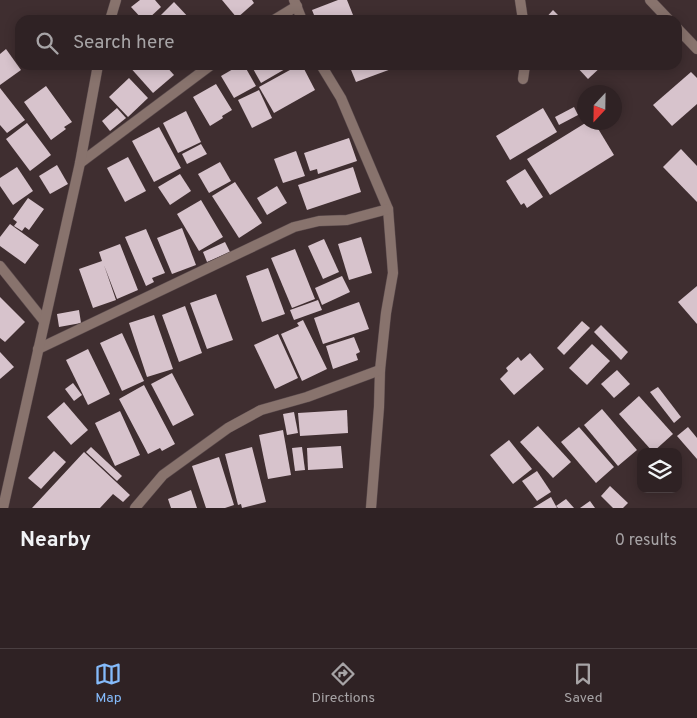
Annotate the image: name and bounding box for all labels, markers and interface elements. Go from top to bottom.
search box [15,15,682,70]
icon: search [33,29,61,57]
text: Search here [73,31,175,55]
north arrow [577,85,622,130]
map controls [637,448,682,493]
button: layers [637,448,682,493]
text: Nearby [20,527,91,554]
text: 0 results [615,531,677,551]
tab: Map [94,660,122,707]
tab: Directions [311,660,375,707]
tab: Saved [564,660,603,707]

